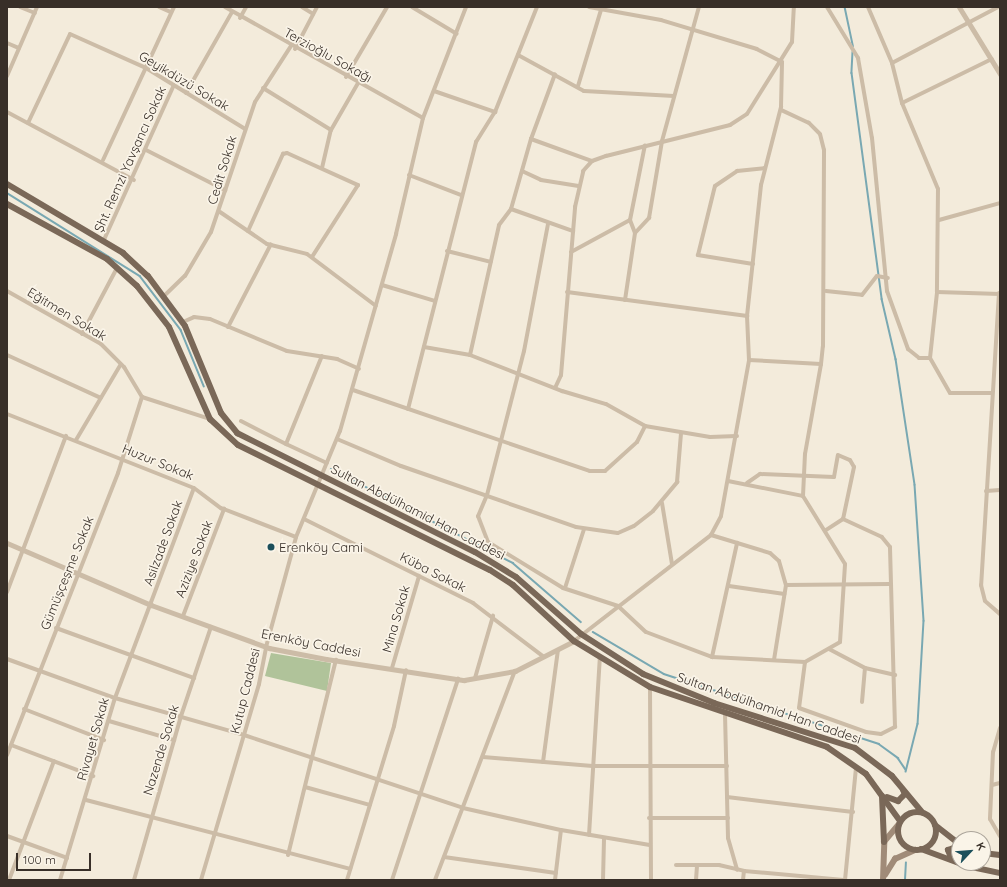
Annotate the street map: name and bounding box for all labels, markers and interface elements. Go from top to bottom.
street label: Terzioğlu Sokağı [281,24,375,86]
street label: Geyikdüzü Sokak [136,48,232,114]
street label: Şht. Remzi Yavşancı Sokak [91,84,169,234]
street label: Cedit Sokak [204,134,240,206]
street label: Eğitmen Sokak [24,284,110,344]
street label: Huzur Sokak [120,441,196,483]
street label: Sultan Abdülhamid Han Caddesi [328,461,508,563]
street label: Asilzade Sokak [140,498,186,588]
street label: Gümüşçeşme Sokak [37,514,97,632]
street label: Aziziye Sokak [172,518,216,600]
place label: Erenköy Cami [279,539,363,555]
marker: Erenköy Cami [266,542,276,552]
street label: Küba Sokak [397,549,469,595]
street label: Mina Sokak [379,584,413,654]
street label: Erenköy Caddesi [260,626,362,660]
street label: Kutup Caddesi [227,647,263,735]
street label: Sultan Abdülhamid Han Caddesi [675,669,863,747]
street label: Rivayet Sokak [74,696,112,782]
street label: Nazende Sokak [140,703,182,797]
north arrow [951,831,991,871]
text: K [973,840,989,852]
scale bar [18,845,93,871]
text: 100 m [23,852,56,867]

